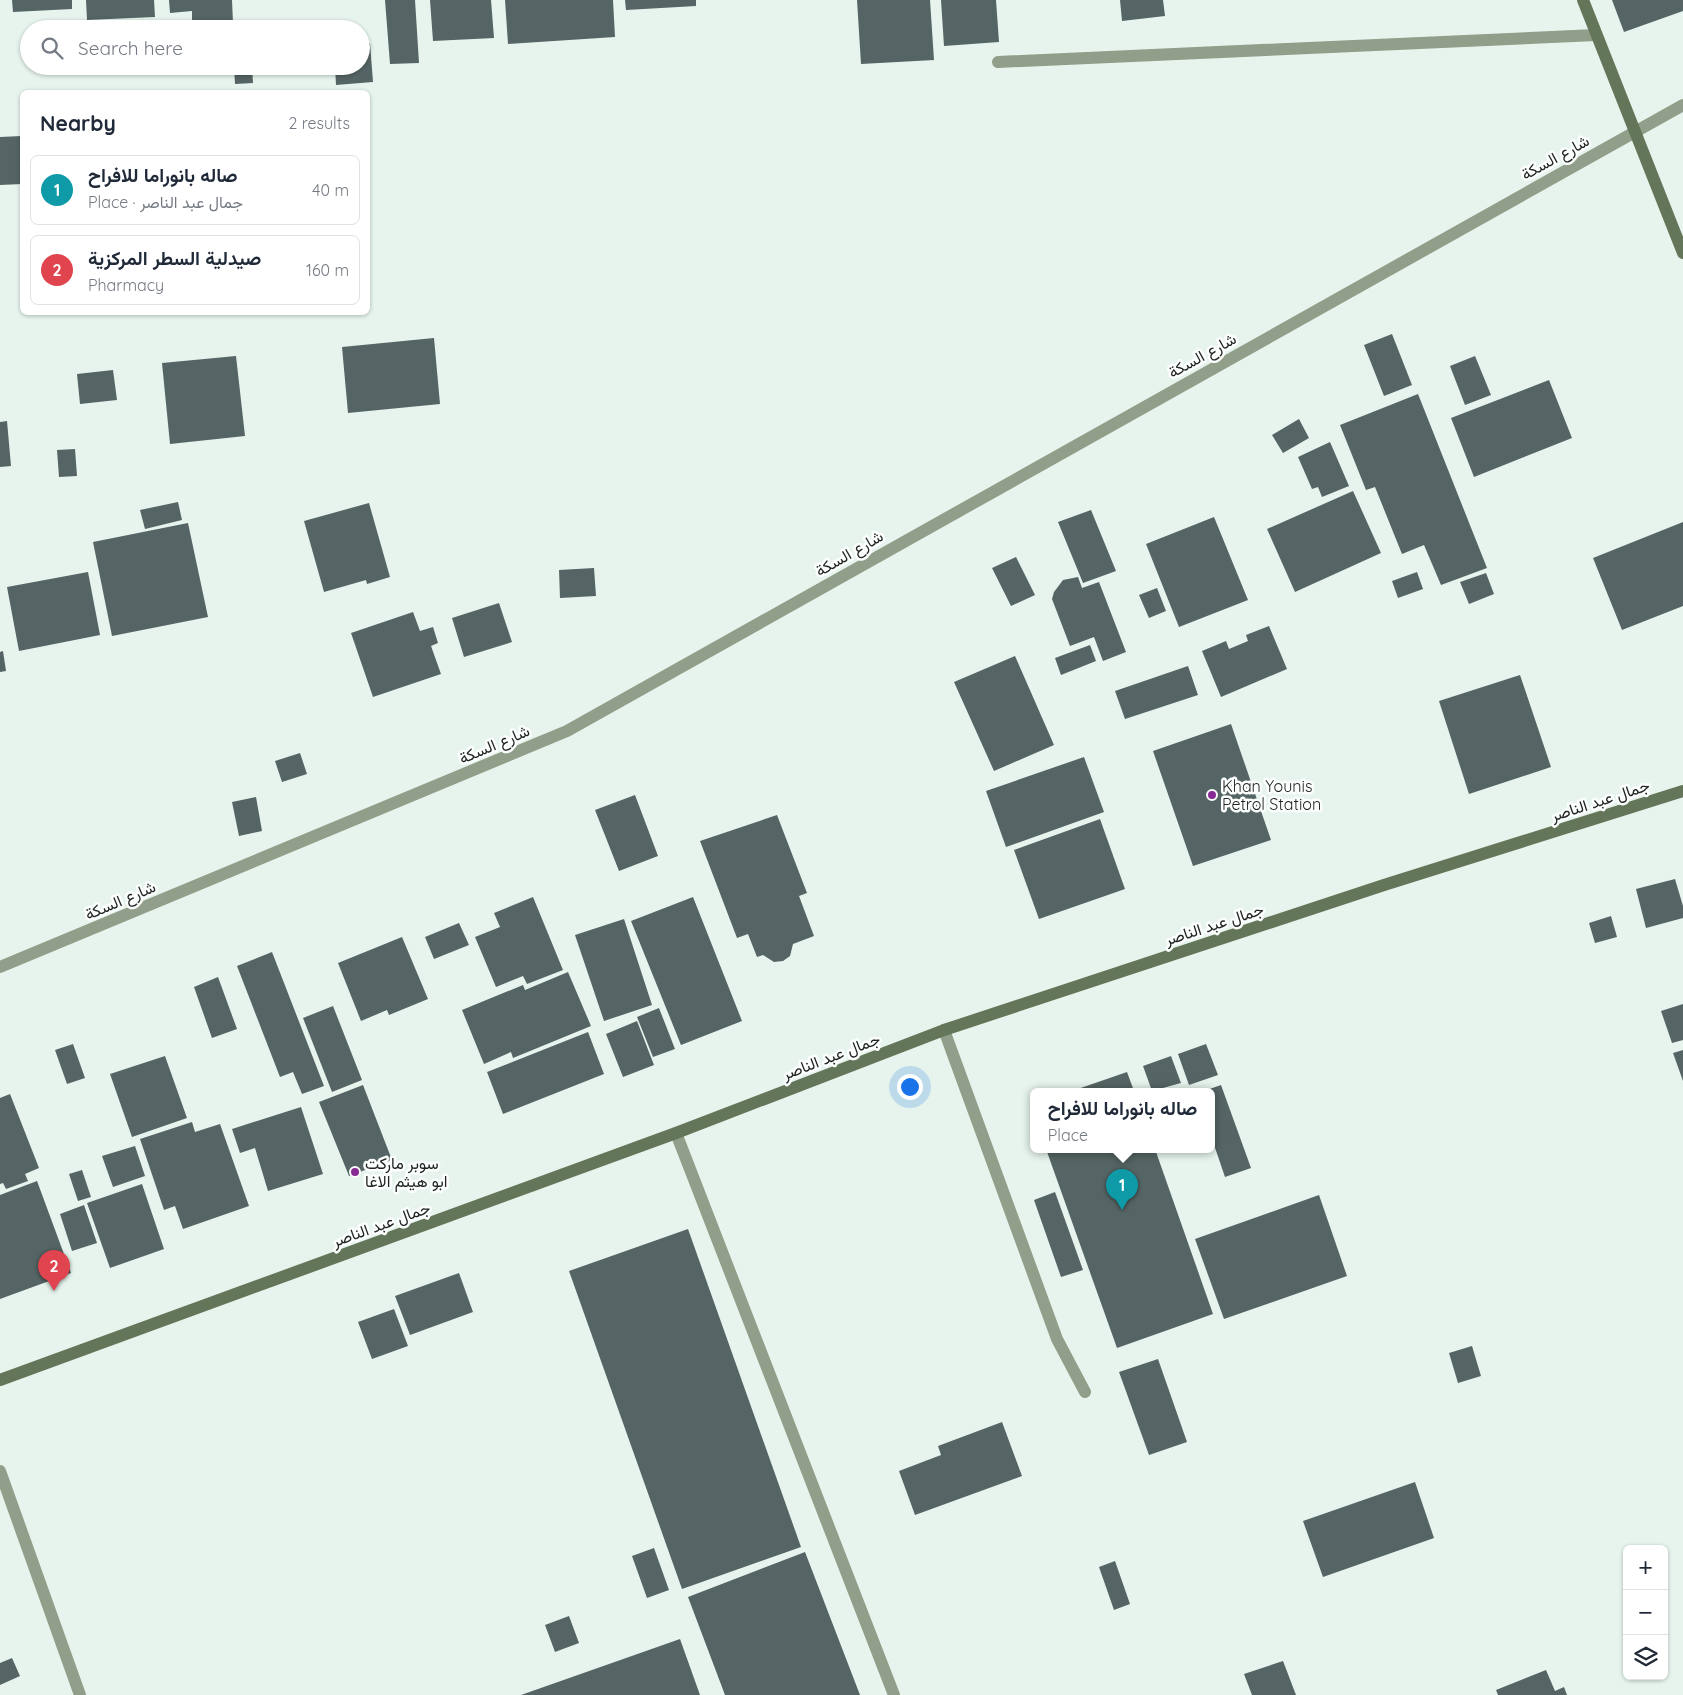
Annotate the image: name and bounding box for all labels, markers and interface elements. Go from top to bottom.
search box [20,20,370,75]
icon: search [38,34,66,62]
text: Search here [78,36,183,60]
text: Nearby [40,110,116,136]
text: 2 results [288,113,350,133]
street label: شارع السكة [1517,130,1594,186]
text: صاله بانوراما للافراح [88,163,238,187]
text: 1 [54,180,60,200]
text: 40 m [312,180,349,200]
text: Place · جمال عبد الناصر [88,192,243,212]
text: صيدلية السطر المركزية [88,246,261,270]
text: 2 [52,260,62,280]
text: 160 m [306,260,349,280]
text: Pharmacy [88,275,164,295]
street label: شارع السكة [1164,328,1241,384]
street label: شارع السكة [812,526,887,582]
street label: شارع السكة [456,720,533,770]
street label: جمال عبد الناصر [1547,775,1653,827]
place label: Khan Younis Petrol Station [1222,776,1321,814]
marker: Khan Younis Petrol Station [1206,789,1218,801]
street label: شارع السكة [82,876,159,926]
street label: جمال عبد الناصر [1161,899,1267,951]
street label: جمال عبد الناصر [778,1028,883,1085]
your location [897,1074,923,1100]
popup [1030,1088,1215,1153]
text: صاله بانوراما للافراح [1048,1096,1197,1120]
text: Place [1048,1125,1088,1145]
place label: سوبر ماركت ابو هيثم الاغا [365,1153,447,1192]
marker: سوبر ماركت ابو هيثم الاغا [349,1166,361,1178]
pin: 1 [1106,1169,1138,1210]
street label: جمال عبد الناصر [328,1197,433,1252]
pin: 2 [38,1250,70,1291]
map controls [1623,1545,1668,1680]
button: + [1623,1545,1668,1590]
button: − [1623,1590,1668,1635]
button: layers [1623,1635,1668,1680]

